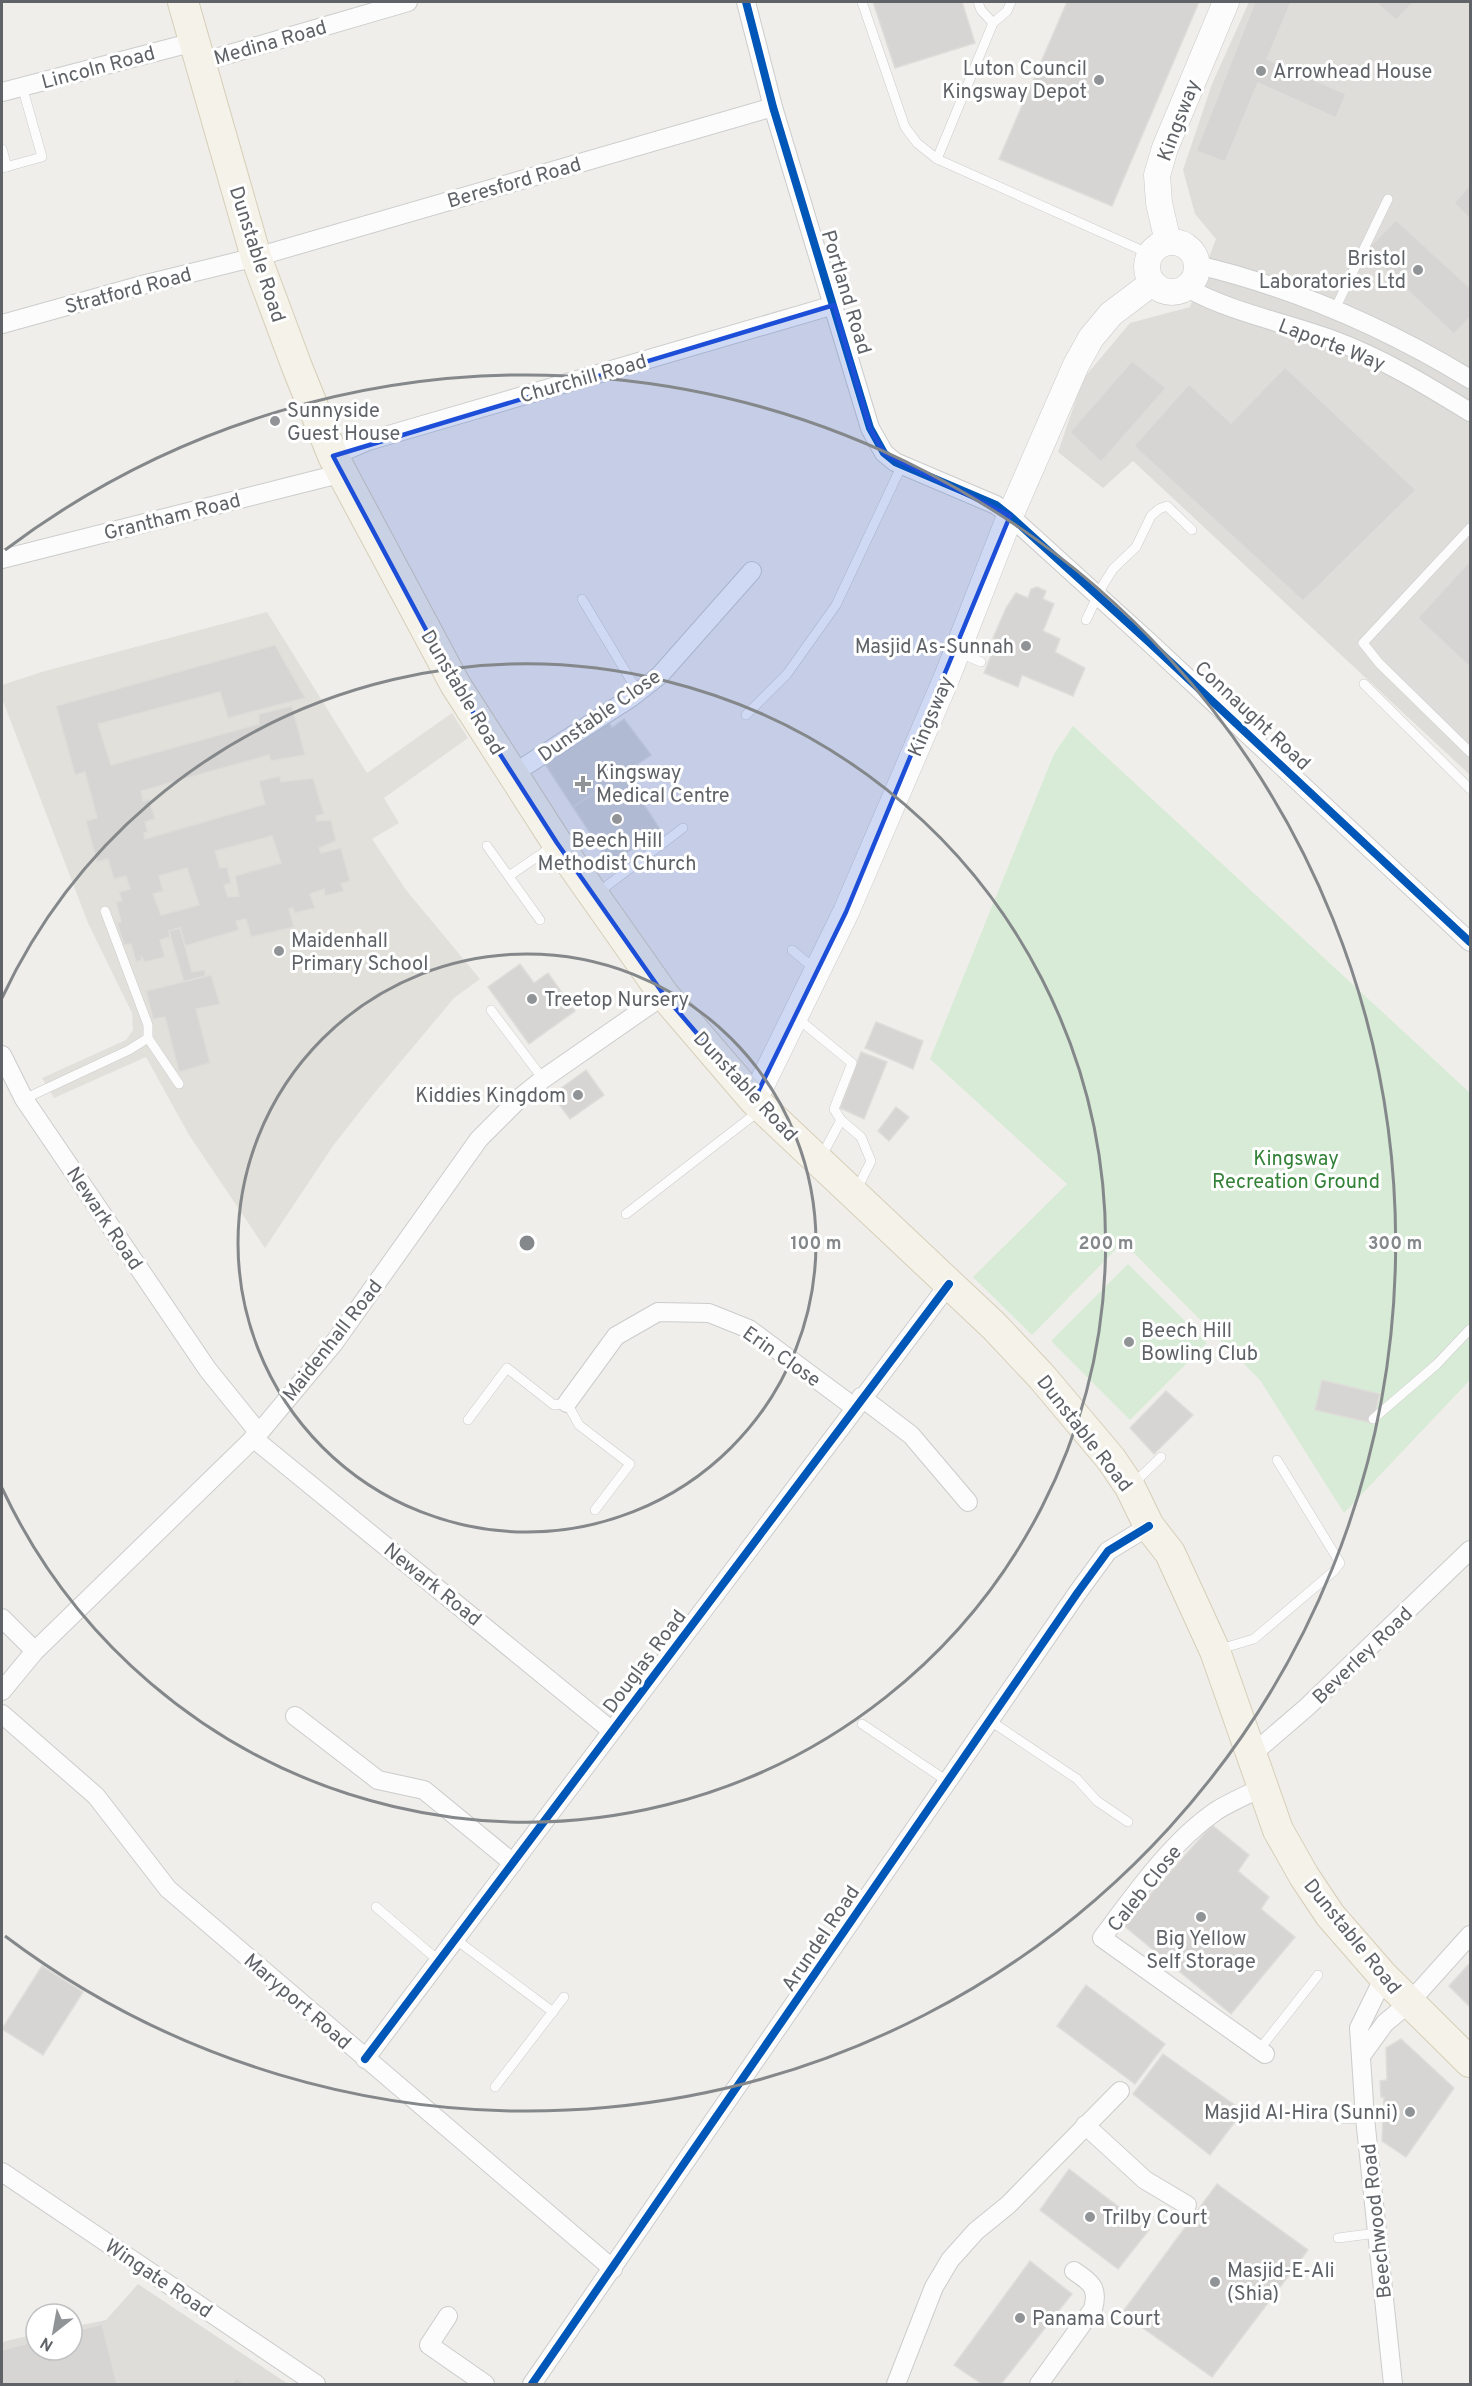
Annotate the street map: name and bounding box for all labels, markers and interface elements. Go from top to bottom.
street label: Medina Road [211,15,330,72]
street label: Lincoln Road [39,41,158,97]
place label: Luton Council Kingsway Depot [942,57,1087,106]
place label: Arrowhead House [1273,60,1432,86]
marker: Arrowhead House [1254,64,1268,78]
marker: Luton Council Kingsway Depot [1092,73,1106,87]
street label: Kingsway [1152,76,1207,165]
street label: Beresford Road [445,152,584,215]
street label: Dunstable Road [222,183,290,326]
street label: Portland Road [814,227,876,358]
place label: Bristol Laboratories Ltd [1259,247,1406,296]
street label: Stratford Road [62,263,195,321]
marker: Bristol Laboratories Ltd [1411,263,1425,277]
street label: Laporte Way [1274,314,1388,378]
street label: Churchill Road [517,349,650,410]
place label: Sunnyside Guest House [287,399,400,448]
marker: Sunnyside Guest House [268,414,282,428]
street label: Grantham Road [101,488,244,548]
street label: Dunstable Road [414,626,509,760]
place label: Masjid As-Sunnah [855,635,1014,661]
marker: Masjid As-Sunnah [1019,639,1033,653]
street label: Connaught Road [1188,656,1315,777]
street label: Dunstable Close [534,665,667,769]
street label: Kingsway [903,672,961,761]
place label: Kingsway Medical Centre [596,761,730,810]
marker: Kingsway Medical Centre [574,775,592,793]
marker: Beech Hill Methodist Church [610,812,624,826]
place label: Beech Hill Methodist Church [538,829,696,878]
place label: Maidenhall Primary School [291,929,428,978]
marker: Maidenhall Primary School [272,944,286,958]
place label: Treetop Nursery [544,988,689,1014]
marker: Treetop Nursery [525,992,539,1006]
street label: Dunstable Road [687,1027,802,1148]
place label: Kiddies Kingdom [415,1084,566,1110]
marker: Kiddies Kingdom [571,1088,585,1102]
park label: Kingsway Recreation Ground [1212,1147,1380,1196]
street label: Newark Road [59,1163,147,1276]
centre of rings [517,1233,537,1253]
text: 100 m [790,1233,842,1256]
text: 200 m [1078,1233,1134,1256]
text: 300 m [1368,1233,1422,1256]
street label: Maidenhall Road [278,1275,389,1408]
place label: Beech Hill Bowling Club [1141,1319,1258,1368]
street label: Erin Close [737,1321,825,1394]
marker: Beech Hill Bowling Club [1122,1335,1136,1349]
street label: Dunstable Road [1030,1370,1137,1498]
street label: Newark Road [377,1538,486,1633]
street label: Beverley Road [1308,1602,1419,1711]
street label: Douglas Road [598,1605,693,1719]
street label: Caleb Close [1103,1840,1189,1938]
street label: Dunstable Road [1297,1874,1406,2000]
street label: Arundel Road [777,1881,867,1997]
marker: Big Yellow Self Storage [1194,1910,1208,1924]
place label: Big Yellow Self Storage [1146,1927,1256,1976]
street label: Maryport Road [237,1949,356,2056]
place label: Masjid Al-Hira (Sunni) [1204,2101,1398,2127]
marker: Masjid Al-Hira (Sunni) [1403,2105,1417,2119]
street label: Beechwood Road [1357,2142,1399,2300]
place label: Trilby Court [1102,2206,1208,2232]
marker: Trilby Court [1083,2210,1097,2224]
street label: Wingate Road [99,2234,217,2325]
place label: Masjid-E-Ali (Shia) [1227,2259,1335,2308]
marker: Masjid-E-Ali (Shia) [1208,2275,1222,2289]
north arrow [24,2302,84,2362]
place label: Panama Court [1032,2307,1161,2333]
marker: Panama Court [1013,2311,1027,2325]
text: N [37,2332,57,2355]

